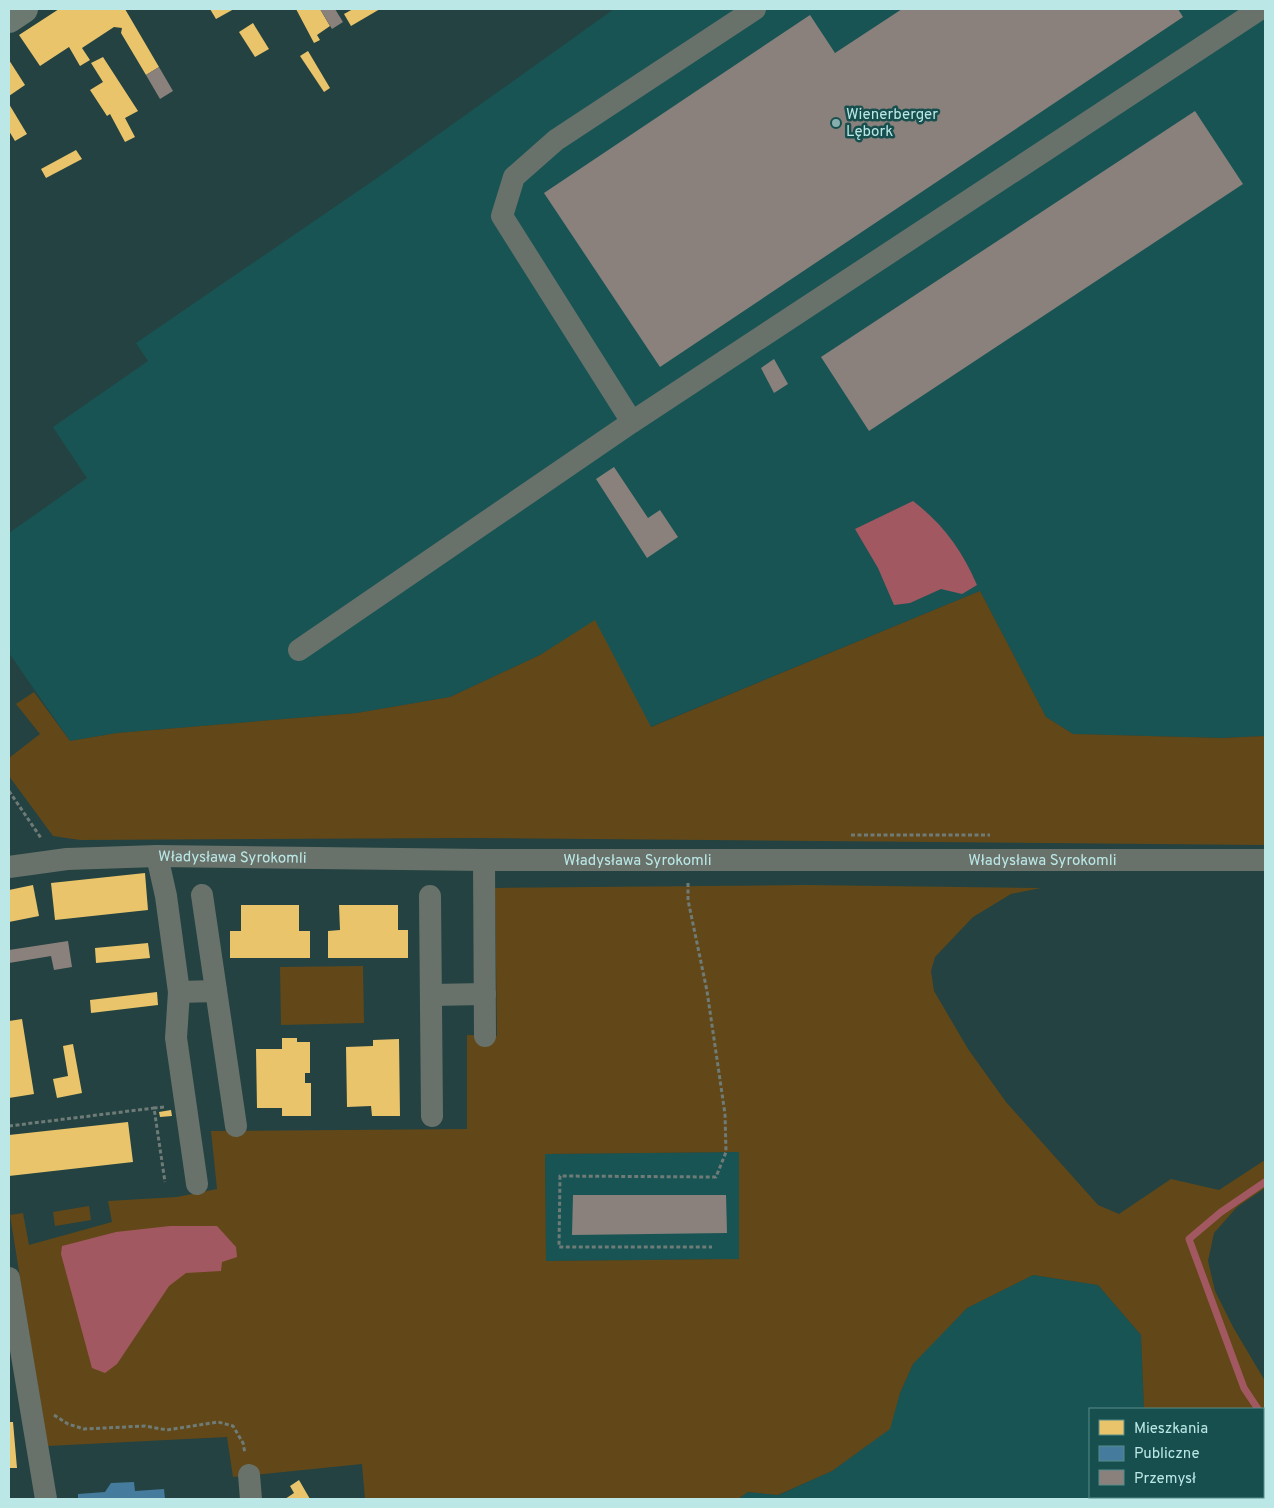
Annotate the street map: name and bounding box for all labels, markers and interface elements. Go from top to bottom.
place label: Wienerberger Lębork [846,106,938,142]
marker: Wienerberger Lębork [830,117,842,129]
street label: Władysława Syrokomli [158,848,307,869]
street label: Władysława Syrokomli [563,852,712,871]
street label: Władysława Syrokomli [968,852,1117,871]
legend [1089,1408,1264,1498]
text: Mieszkania [1134,1420,1208,1439]
text: Publiczne [1134,1445,1200,1464]
text: Przemysł [1134,1470,1196,1489]

